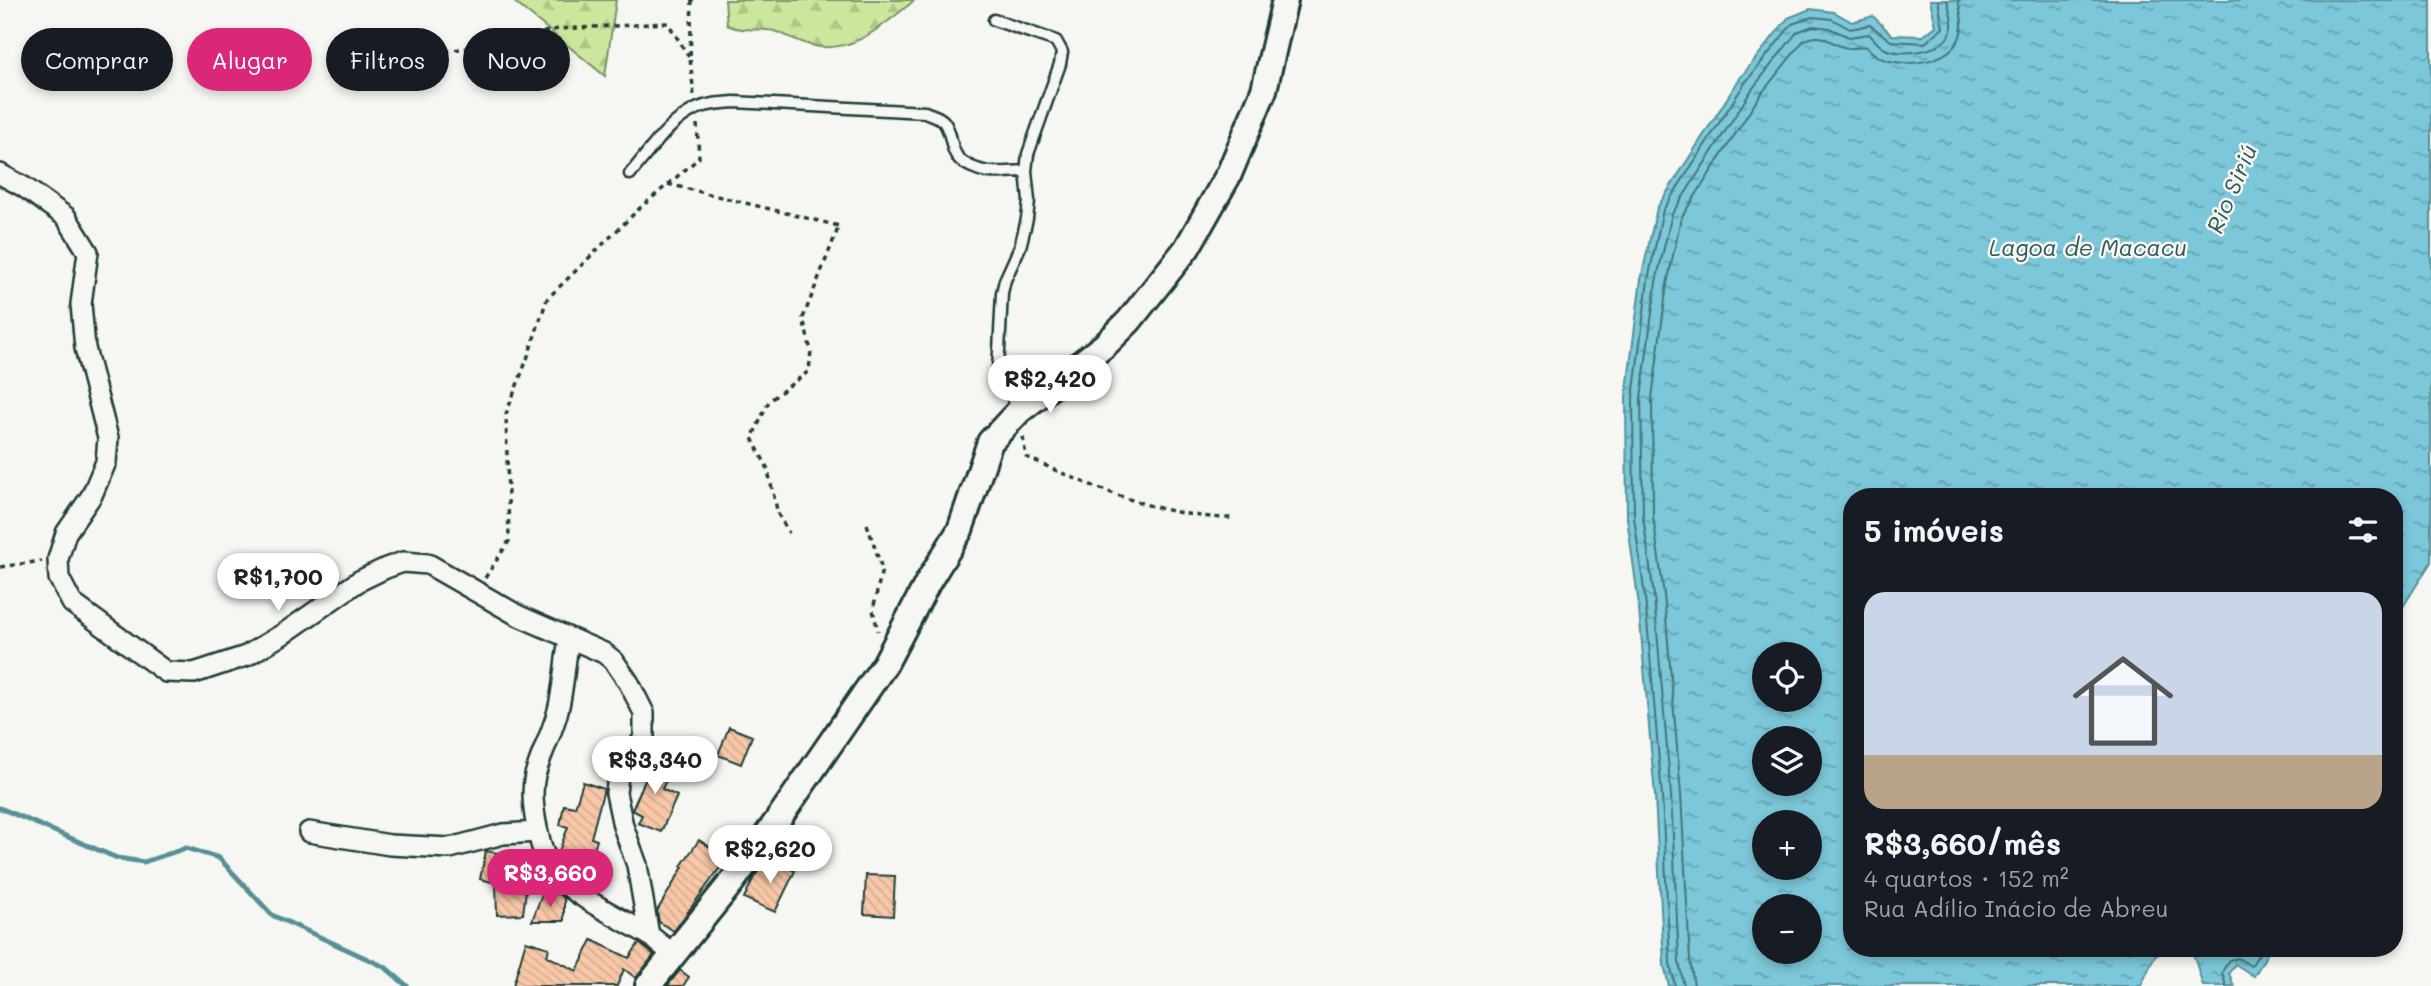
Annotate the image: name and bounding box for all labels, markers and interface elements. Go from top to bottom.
chip: Comprar [21,28,173,91]
chip: Alugar [187,28,312,91]
chip: Filtros [326,28,449,91]
chip: Novo [463,28,570,91]
water label: Rio Siriú [2199,140,2263,238]
water label: Lagoa de Macacu [1989,232,2187,262]
pin: R$2,420 [985,356,1115,415]
text: R$2,420 [1004,363,1096,393]
text: 5 imóveis [1864,510,2004,550]
icon: filters [2344,511,2382,549]
pin: R$1,700 [213,554,343,613]
text: R$1,700 [233,561,323,591]
icon: home [2060,638,2186,764]
map controls [1752,642,1822,964]
button: locate [1752,642,1822,712]
button: layers [1752,726,1822,796]
pin: R$3,340 [590,736,720,796]
text: R$3,340 [608,744,702,774]
button: + [1752,810,1822,880]
text: R$3,660/mês [1864,823,2061,863]
pin: R$2,620 [705,826,835,885]
text: R$2,620 [724,833,816,863]
pin: R$3,660 [485,850,615,909]
text: R$3,660 [503,857,597,887]
text: 4 quartos · 152 m² [1864,863,2069,893]
text: Rua Adílio Inácio de Abreu [1864,893,2168,923]
button: − [1752,894,1822,964]

